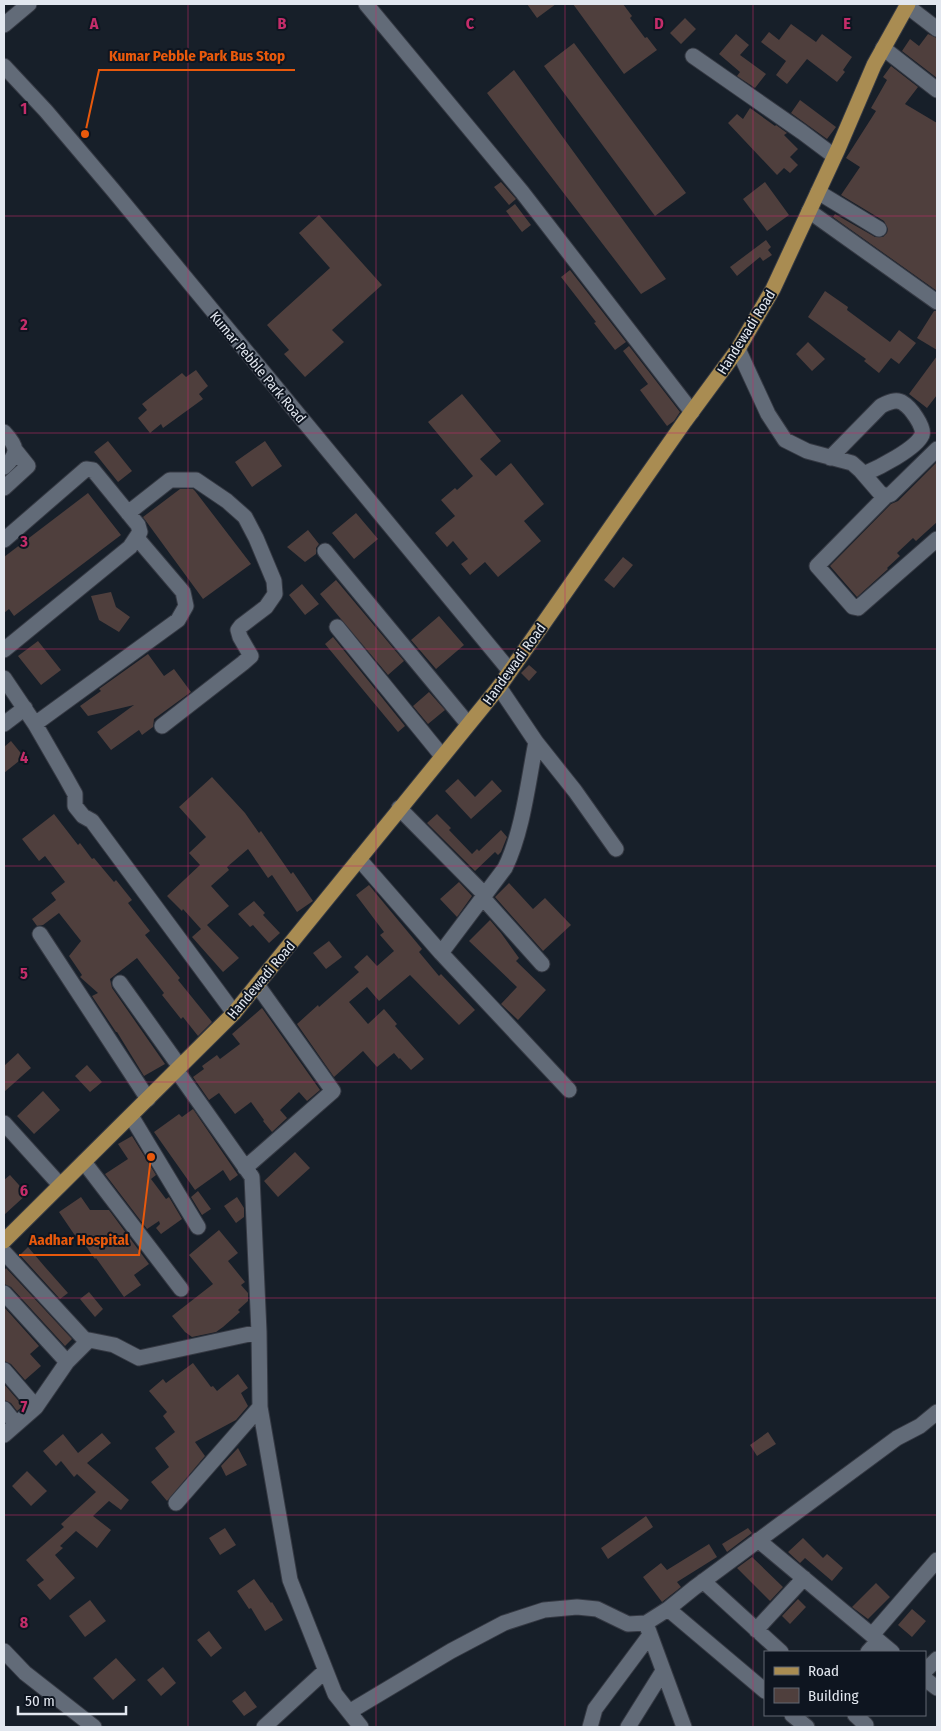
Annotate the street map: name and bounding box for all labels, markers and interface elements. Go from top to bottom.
text: A [89,14,99,33]
text: B [278,14,287,33]
text: C [466,14,475,33]
text: D [654,14,664,33]
text: E [843,14,851,33]
callout: Kumar Pebble Park Bus Stop [99,40,295,70]
text: Kumar Pebble Park Bus Stop [109,47,285,65]
text: 1 [21,99,27,118]
street label: Handewadi Road [714,287,779,378]
street label: Kumar Pebble Park Road [206,308,309,426]
text: 2 [19,315,28,334]
text: 3 [19,532,28,551]
street label: Handewadi Road [479,620,550,708]
text: 4 [20,748,28,767]
street label: Handewadi Road [224,938,299,1023]
text: 5 [20,964,28,983]
text: 6 [20,1181,28,1200]
callout: Aadhar Hospital [19,1225,139,1255]
text: Aadhar Hospital [28,1231,130,1249]
text: 7 [21,1397,28,1416]
text: 8 [20,1613,29,1632]
legend [764,1651,926,1716]
text: Road [808,1662,839,1680]
scale bar [18,1684,125,1716]
text: Building [808,1687,859,1705]
text: 50 m [25,1692,55,1710]

